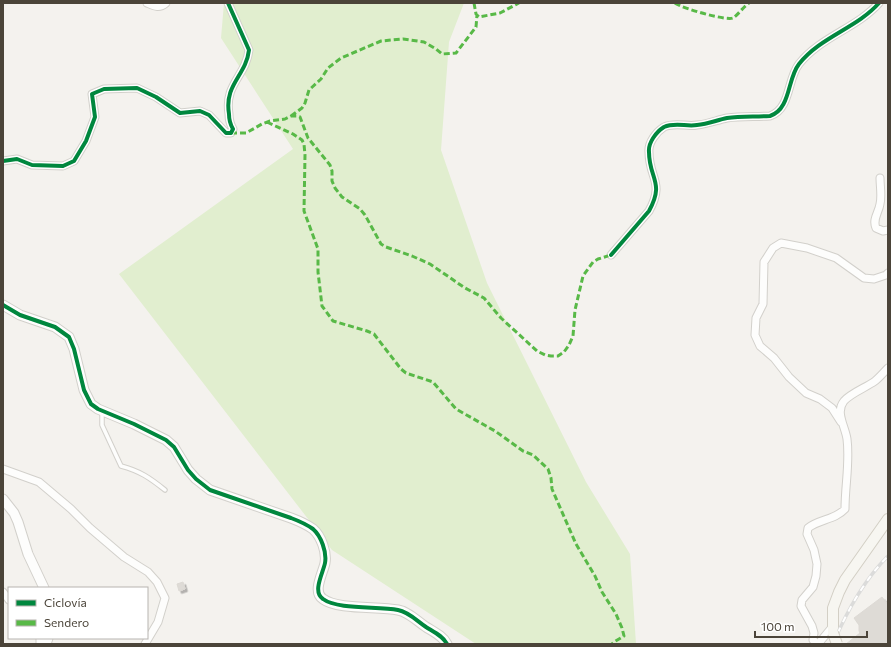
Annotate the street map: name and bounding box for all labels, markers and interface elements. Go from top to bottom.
legend [8,587,148,639]
text: Ciclovía [44,595,87,609]
scale bar [755,613,867,639]
text: Sendero [44,615,89,629]
text: 100 m [761,619,795,633]

